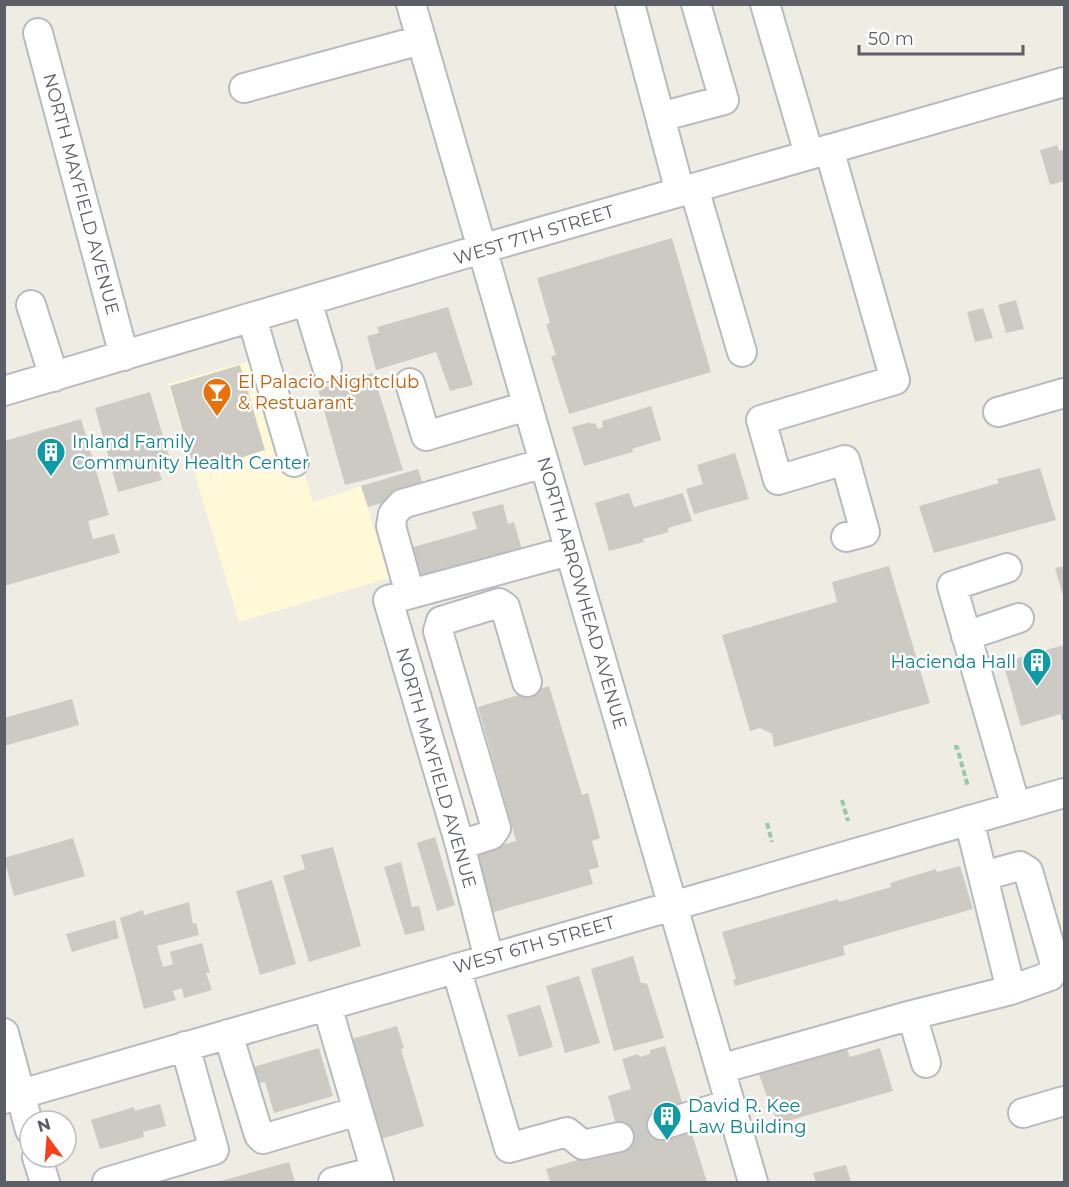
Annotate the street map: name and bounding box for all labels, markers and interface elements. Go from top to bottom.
scale bar [859,18,1022,56]
text: 50 m [868,28,914,50]
street label: NORTH MAYFIELD AVENUE [38,71,124,317]
street label: WEST 7TH STREET [451,200,618,270]
place label: El Palacio Nightclub & Restuarant [238,371,419,414]
bar icon: El Palacio Nightclub & Restuarant [201,376,233,418]
place label: Inland Family Community Health Center [72,431,309,474]
building icon: Inland Family Community Health Center [35,436,67,478]
street label: NORTH ARROWHEAD AVENUE [533,454,631,732]
street label: NORTH MAYFIELD AVENUE [391,645,481,891]
building icon: Hacienda Hall [1021,646,1053,688]
place label: Hacienda Hall [890,651,1016,673]
street label: WEST 6TH STREET [451,911,618,979]
place label: David R. Kee Law Building [688,1095,806,1138]
building icon: David R. Kee Law Building [651,1100,683,1142]
north arrow [18,1109,78,1169]
text: N [35,1114,53,1136]

